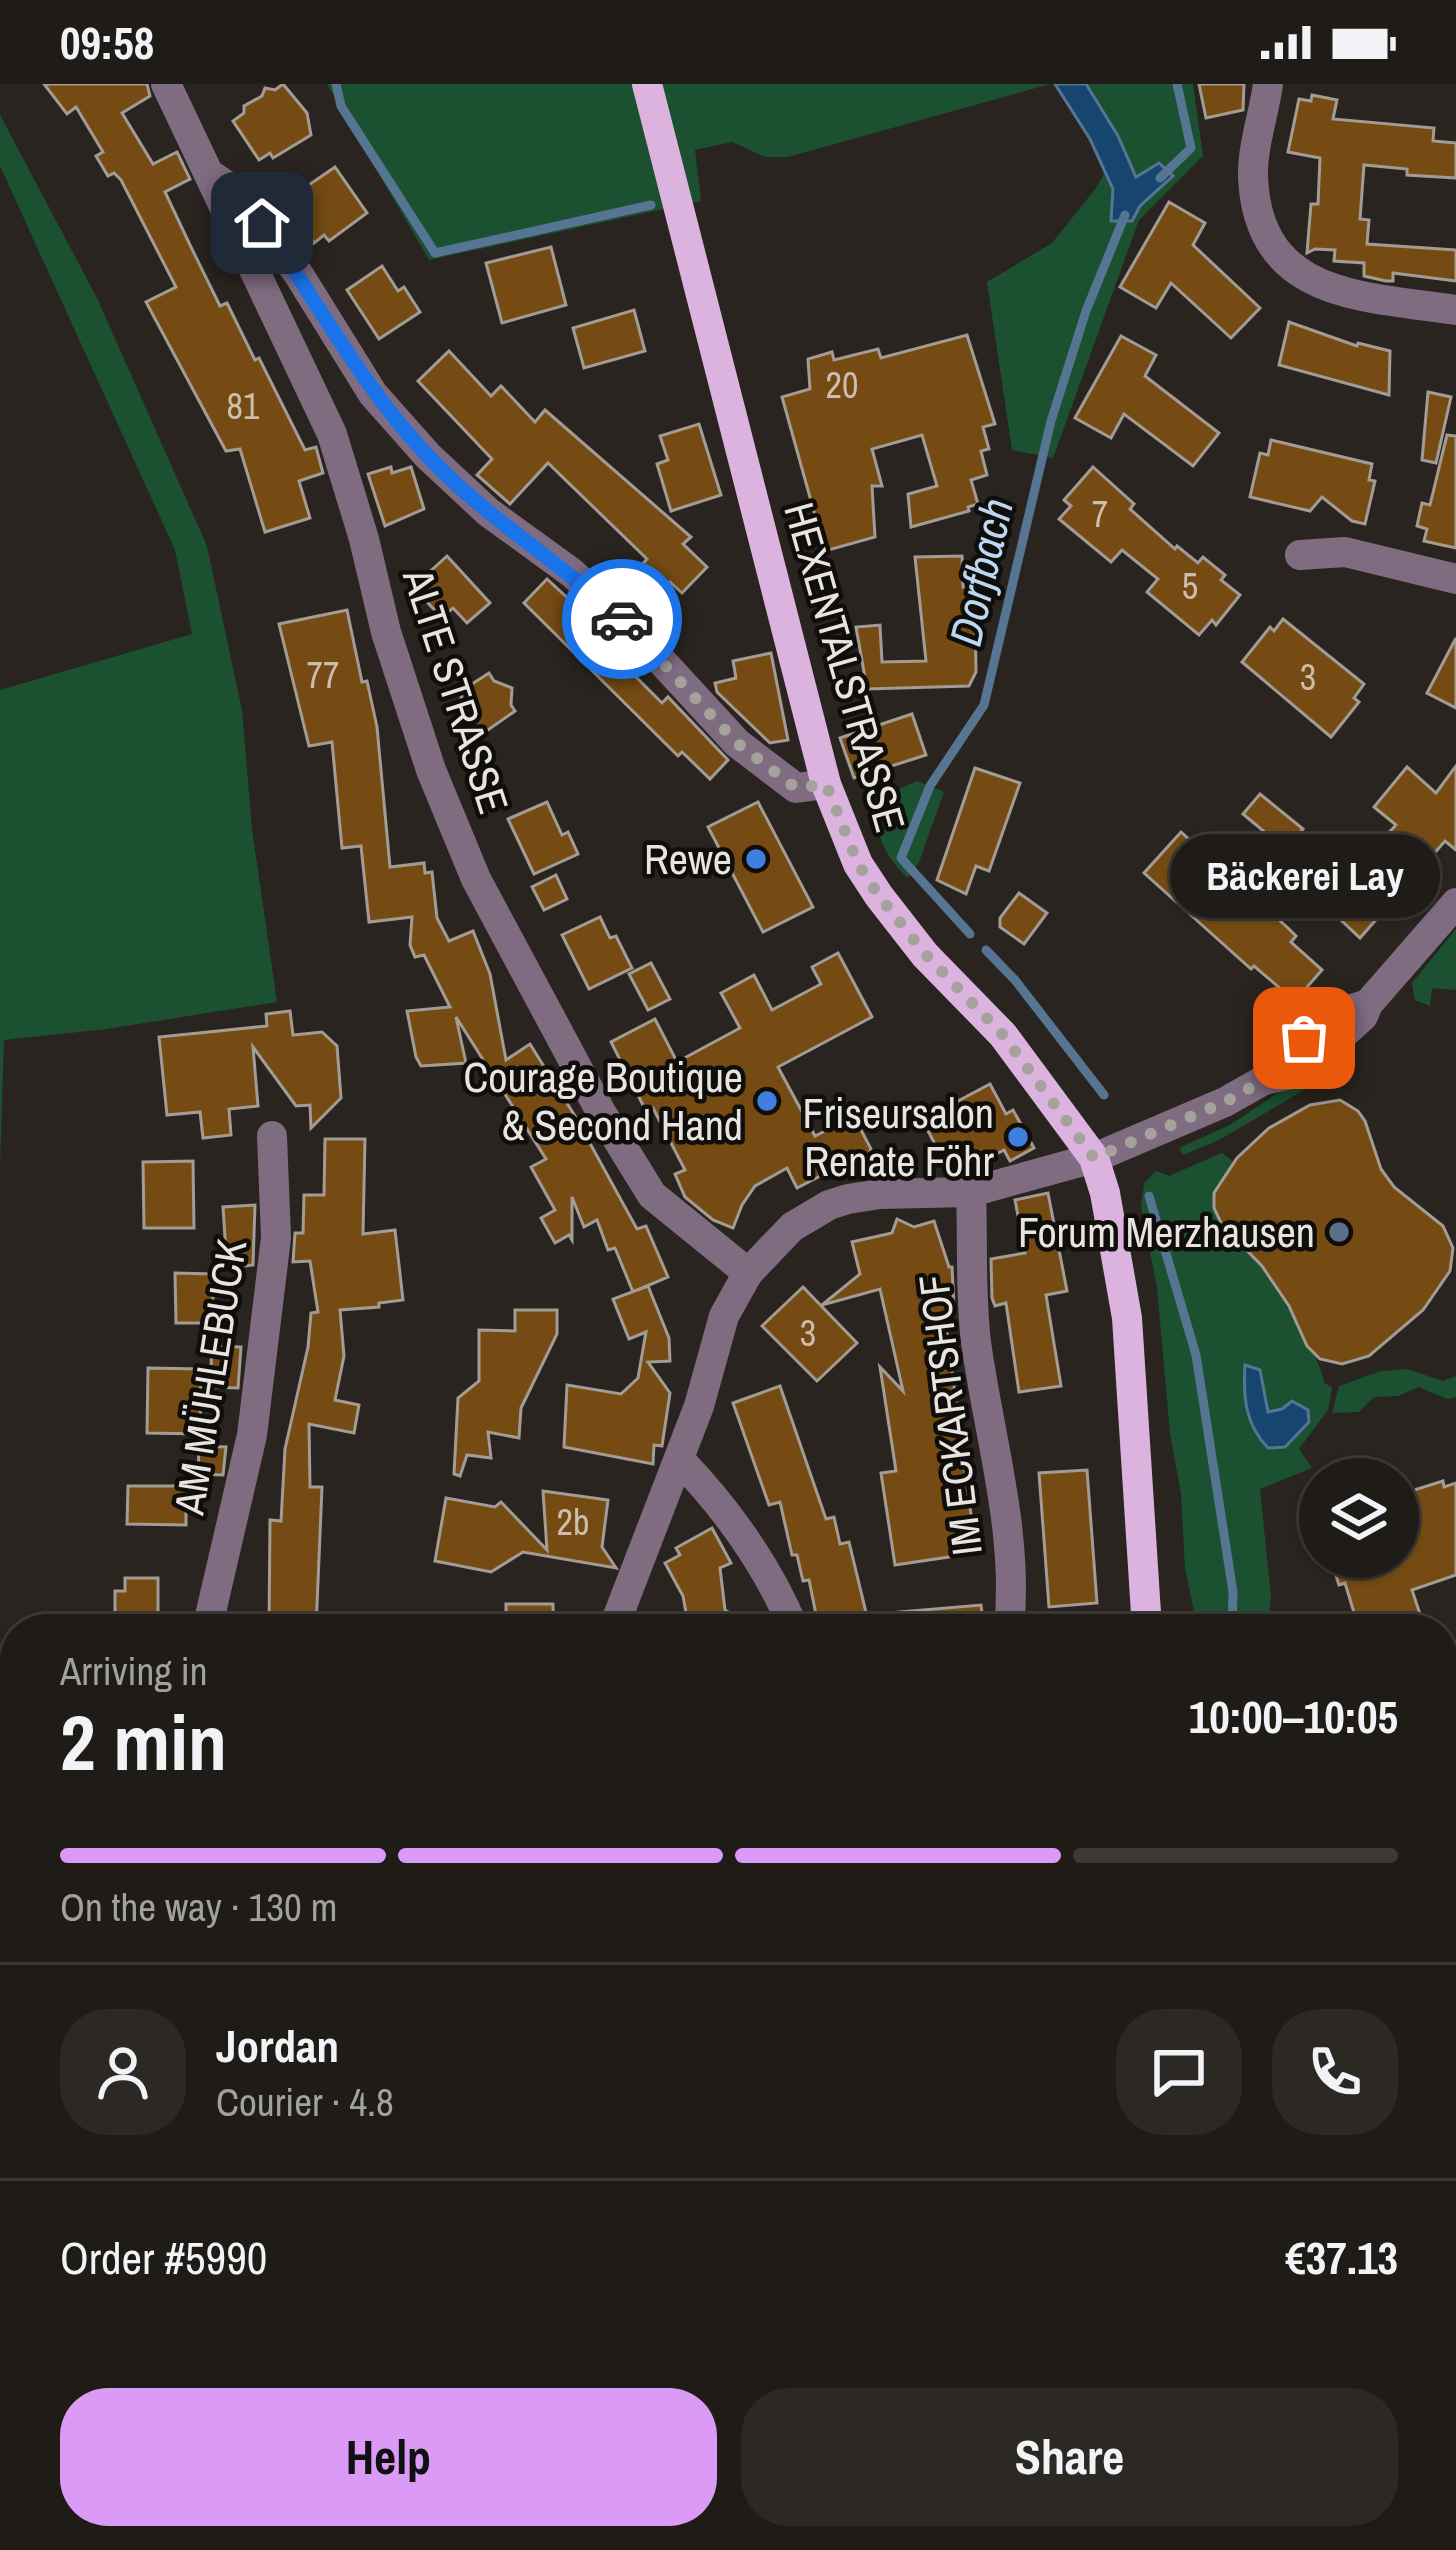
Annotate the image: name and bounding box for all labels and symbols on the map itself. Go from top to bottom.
pin [211,172,313,274]
house number: 20 [826,361,858,409]
house number: 81 [227,382,260,430]
house number: 7 [1092,490,1108,538]
water label: Dorfbach [934,492,1027,652]
street label: HEXENTALSTRASSE [771,496,919,838]
courier [562,559,682,679]
street label: ALTE STRASSE [390,561,522,820]
house number: 5 [1182,562,1198,610]
house number: 77 [307,651,339,699]
house number: 3 [1300,653,1316,701]
place label: Rewe [644,831,732,887]
callout: Bäckerei Lay [1169,834,1439,918]
marker: Rewe [743,846,769,872]
pin [1253,987,1355,1089]
place label: Courage Boutique & Second Hand [463,1049,743,1153]
place label: Friseursalon Renate Föhr [803,1085,995,1189]
marker: Courage Boutique & Second Hand [754,1088,780,1114]
marker: Friseursalon Renate Föhr [1005,1124,1031,1150]
place label: Forum Merzhausen [1018,1204,1315,1260]
marker: Forum Merzhausen [1326,1219,1352,1245]
street label: AM MÜHLEBUCK [160,1236,259,1519]
street label: IM ECKARTSHOF [905,1271,995,1559]
house number: 3 [800,1309,816,1357]
house number: 2b [557,1498,589,1546]

